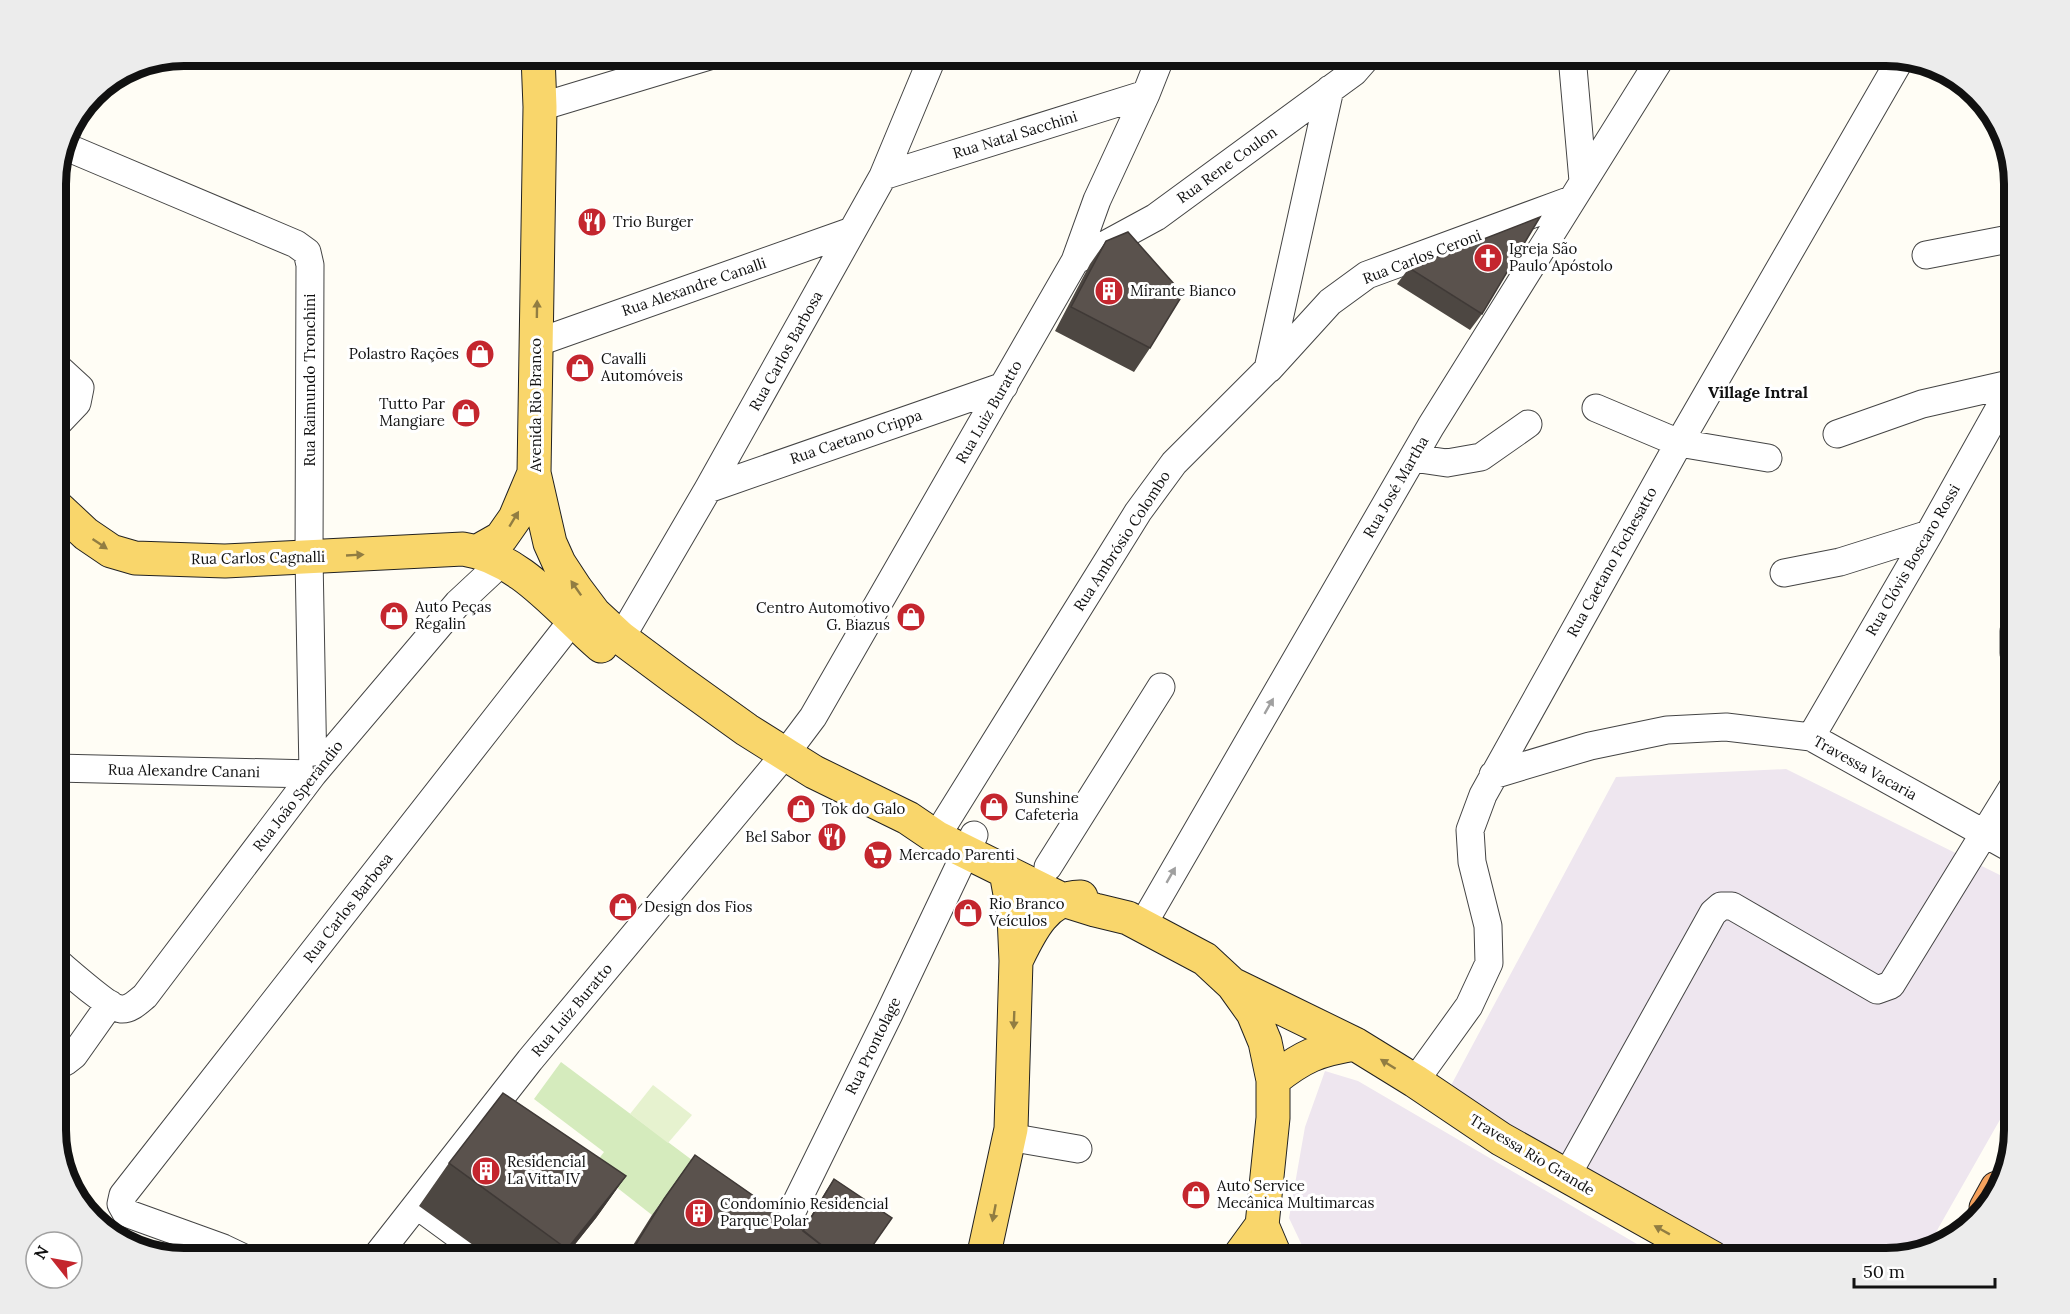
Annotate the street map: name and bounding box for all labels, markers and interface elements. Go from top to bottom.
street label: Rua Natal Sacchini [950,107,1079,163]
street label: Rua Rene Coulon [1173,122,1280,207]
restaurant icon: Trio Burger [576,206,608,238]
place label: Trio Burger [613,212,694,231]
street label: Rua Carlos Ceroni [1360,225,1484,288]
place label: Igreja São Paulo Apóstolo [1509,239,1613,275]
church icon: Igreja São Paulo Apóstolo [1472,242,1504,274]
street label: Rua Alexandre Canalli [619,253,768,320]
building icon: Mirante Bianco [1093,275,1125,307]
place label: Mirante Bianco [1130,281,1236,300]
street label: Rua Carlos Barbosa [745,287,827,414]
street label: Rua Raimundo Tronchini [300,294,319,466]
one-way arrow [532,300,542,319]
shop icon: Polastro Rações [464,338,496,370]
street label: Avenida Rio Branco [526,338,545,473]
place label: Polastro Rações [349,344,459,363]
place label: Cavalli Automóveis [600,349,683,385]
shop icon: Cavalli Automóveis [564,352,596,384]
street label: Rua Luiz Buratto [951,356,1026,467]
district label: Village Intral [1708,382,1808,402]
place label: Tutto Par Mangiare [379,394,446,430]
shop icon: Tutto Par Mangiare [450,397,482,429]
street label: Rua Caetano Crippa [787,405,925,468]
street label: Rua José Martha [1359,432,1432,541]
street label: Rua Ambrósio Colombo [1069,467,1174,615]
street label: Rua Clóvis Boscaro Rossi [1861,480,1964,639]
street label: Rua Caetano Fochesatto [1562,483,1661,640]
one-way arrow [509,511,520,527]
one-way arrow [92,538,108,550]
street label: Rua Carlos Cagnalli [191,547,325,568]
one-way arrow [345,550,364,559]
one-way arrow [570,581,582,597]
place label: Auto Peças Regalin [414,597,492,633]
place label: Centro Automotivo G. Biazus [756,598,890,634]
shop icon: Auto Peças Regalin [378,600,410,632]
shop icon: Centro Automotivo G. Biazus [895,601,927,633]
one-way arrow [1264,697,1274,714]
street label: Travessa Vacaria [1810,731,1921,804]
street label: Rua João Sperândio [248,736,347,855]
street label: Rua Alexandre Canani [108,760,260,781]
place label: Sunshine Cafeteria [1015,788,1079,824]
shop icon: Sunshine Cafeteria [978,791,1010,823]
shop icon: Tok do Galo [785,793,817,825]
place label: Tok do Galo [822,799,906,818]
restaurant icon: Bel Sabor [816,821,848,853]
place label: Bel Sabor [745,827,812,846]
supermarket icon: Mercado Parenti [862,839,894,871]
place label: Mercado Parenti [899,845,1015,864]
street label: Rua Carlos Barbosa [299,849,397,966]
one-way arrow [1166,866,1176,883]
shop icon: Design dos Fios [607,891,639,923]
place label: Rio Branco Veículos [988,894,1065,930]
place label: Design dos Fios [644,897,753,916]
shop icon: Rio Branco Veículos [952,897,984,929]
street label: Rua Luiz Buratto [527,959,616,1060]
street label: Rua Prontolage [841,994,904,1098]
one-way arrow [1009,1010,1019,1029]
one-way arrow [1380,1058,1396,1069]
street label: Travessa Rio Grande [1466,1110,1598,1199]
place label: Residencial La Vitta IV [507,1152,586,1188]
building icon: Residencial La Vitta IV [470,1155,502,1187]
place label: Auto Service Mecânica Multimarcas [1216,1176,1374,1212]
shop icon: Auto Service Mecânica Multimarcas [1180,1179,1212,1211]
place label: Condomínio Residencial Parque Polar [720,1194,889,1230]
building icon: Condomínio Residencial Parque Polar [683,1197,715,1229]
one-way arrow [989,1203,998,1222]
one-way arrow [1653,1225,1670,1235]
north arrow [24,1230,84,1290]
text: N [29,1242,53,1263]
scale bar [1854,1251,1995,1289]
text: 50 m [1863,1260,1905,1283]

